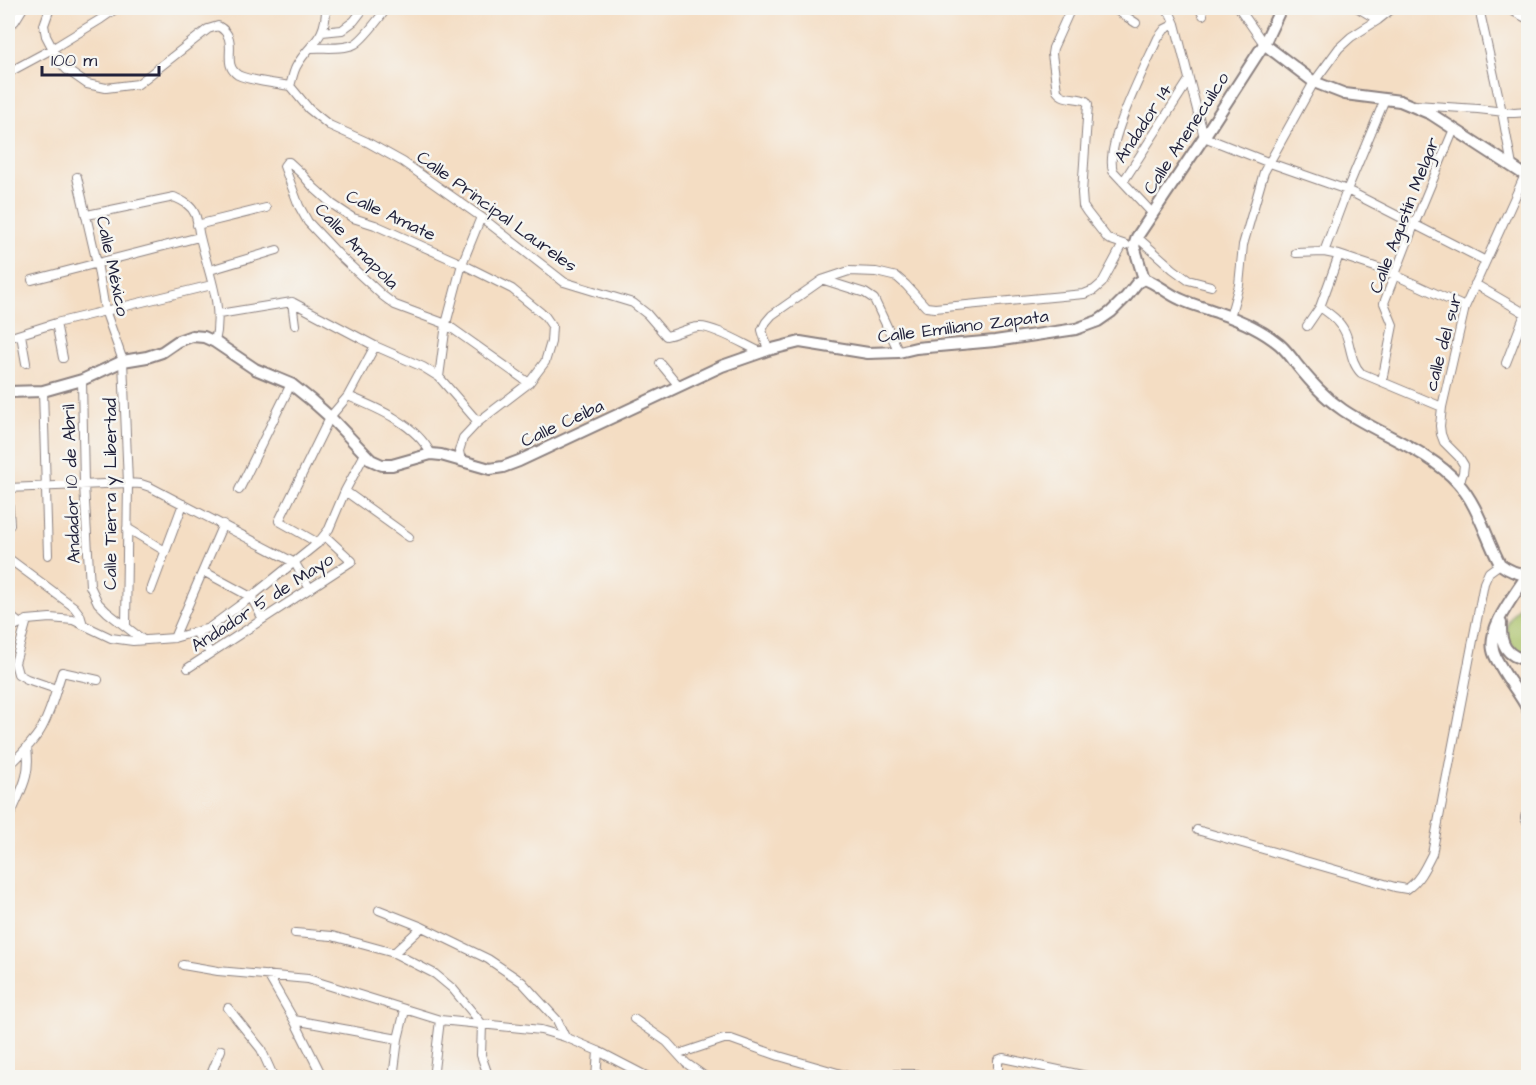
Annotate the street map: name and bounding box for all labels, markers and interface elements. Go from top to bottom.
scale bar [42,39,159,77]
text: 100 m [51,48,97,73]
street label: Calle Anenecuilco [1138,67,1235,199]
street label: Andador 14 [1108,79,1178,168]
street label: Calle Agustín Melgar [1363,133,1447,297]
street label: Calle Principal Laureles [411,145,582,278]
street label: Calle Amate [342,184,440,247]
street label: Calle Amapola [309,198,404,295]
street label: Calle México [90,214,135,319]
street label: calle del sur [1418,290,1469,394]
street label: Calle Emiliano Zapata [876,304,1050,349]
street label: Calle Ceiba [517,393,608,454]
street label: Calle Tierra y Libertad [98,398,124,590]
street label: Andador 10 de Abril [56,404,87,564]
street label: Andador 5 de Mayo [186,547,339,659]

